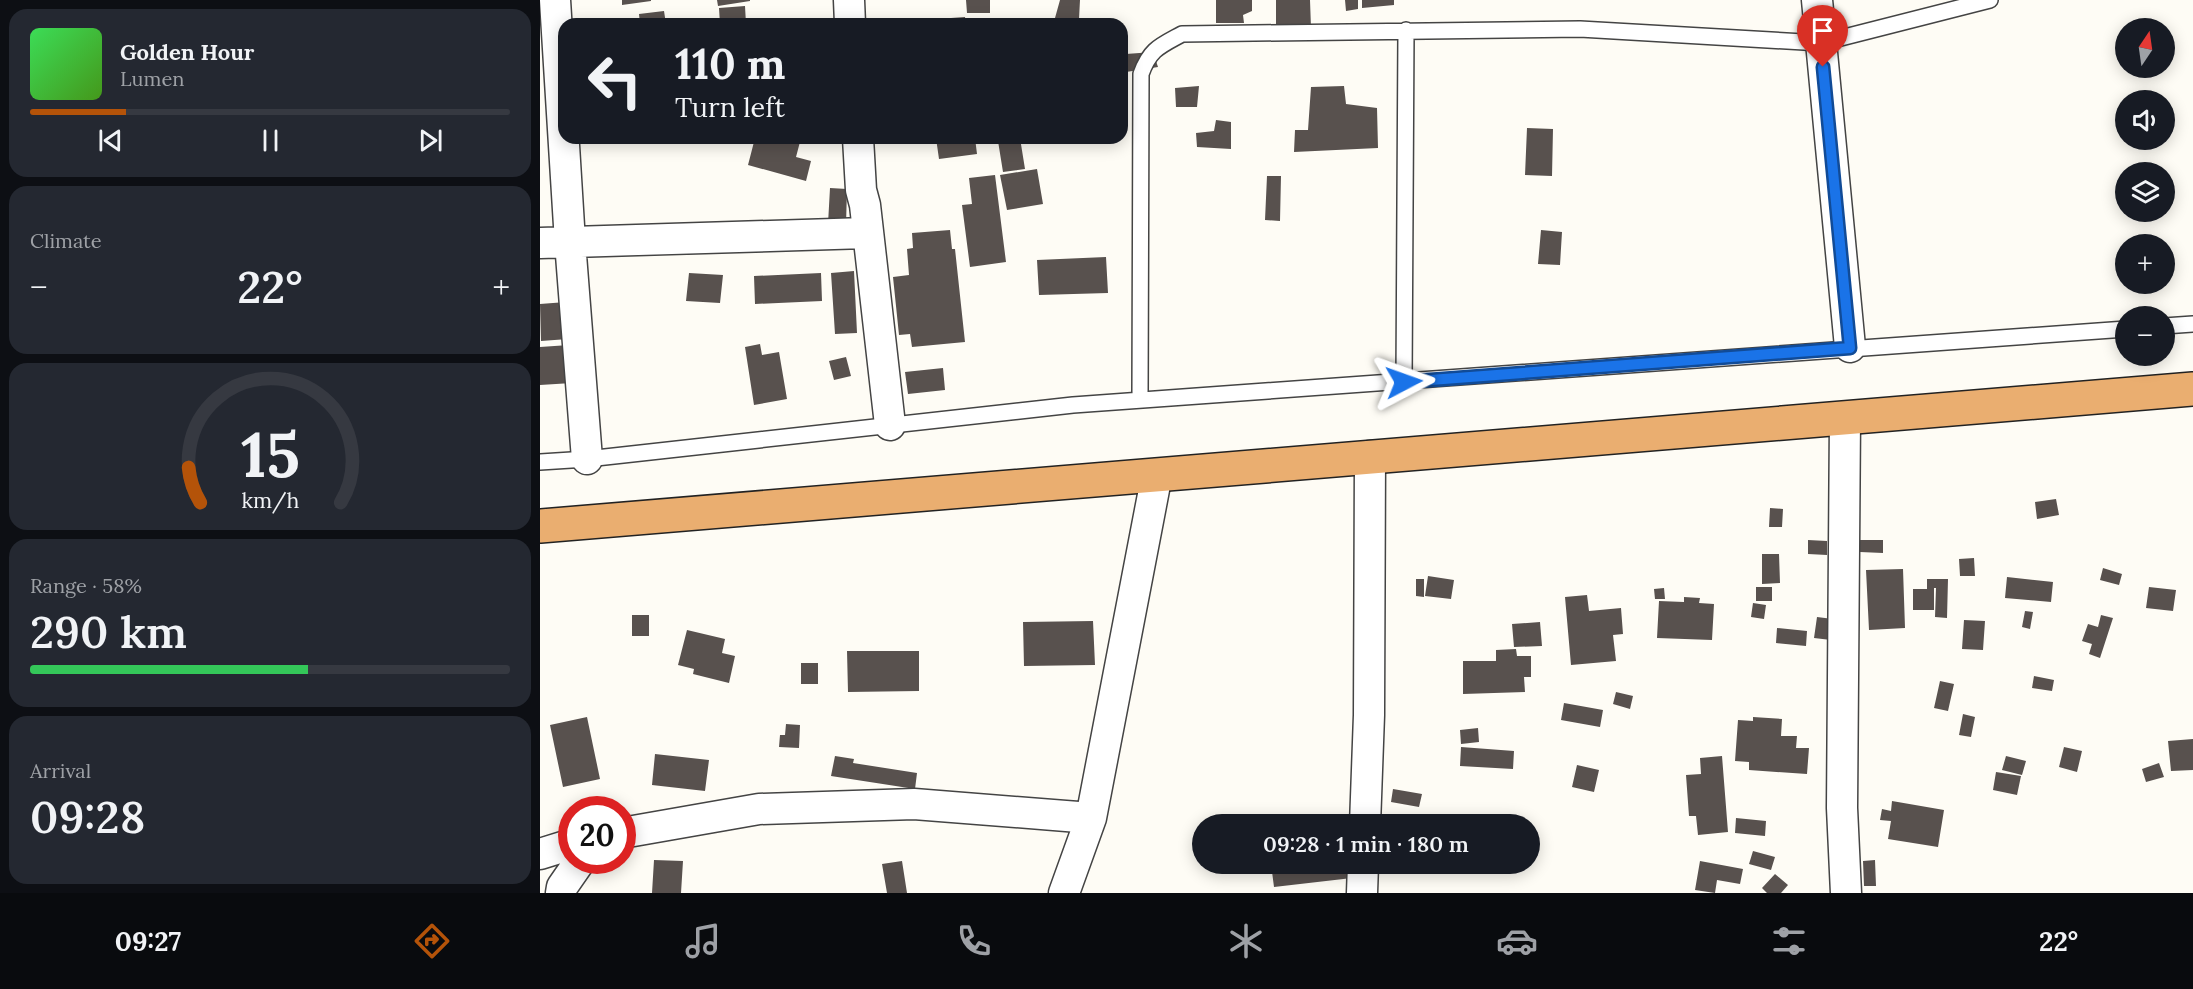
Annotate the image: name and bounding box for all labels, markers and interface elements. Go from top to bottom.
pin [1797,5,1848,67]
icon: arrive [1806,14,1839,47]
north arrow [2115,18,2175,78]
map controls [2115,18,2175,366]
text: 110 m [675,37,786,91]
text: Golden Hour [120,38,254,66]
icon: left [576,42,654,120]
text: Lumen [120,66,184,91]
text: Turn left [675,90,785,124]
button: sound [2115,90,2175,150]
icon: previous [94,124,127,157]
icon: pause [254,124,287,157]
icon: next [414,124,447,157]
button: layers [2115,162,2175,222]
text: Climate [30,228,102,253]
button: + [2115,234,2175,294]
text: 22° [237,258,303,315]
text: − [30,266,48,308]
text: + [493,266,510,308]
button: − [2115,306,2175,366]
position arrow [1372,350,1436,414]
text: 15 [240,415,300,495]
text: km/h [241,487,299,515]
text: Range · 58% [30,573,142,598]
text: 290 km [30,603,187,660]
text: Arrival [30,758,91,783]
text: 09:28 [30,788,145,845]
speed limit sign: 20 [558,796,636,874]
text: 09:28 · 1 min · 180 m [1263,830,1469,858]
icon: directions [411,920,453,962]
icon: music [682,920,724,962]
icon: phone [953,920,995,962]
icon: climate [1225,920,1267,962]
icon: car [1496,920,1538,962]
icon: filters [1768,920,1810,962]
text: 09:27 [115,924,181,958]
text: 22° [2039,924,2078,958]

